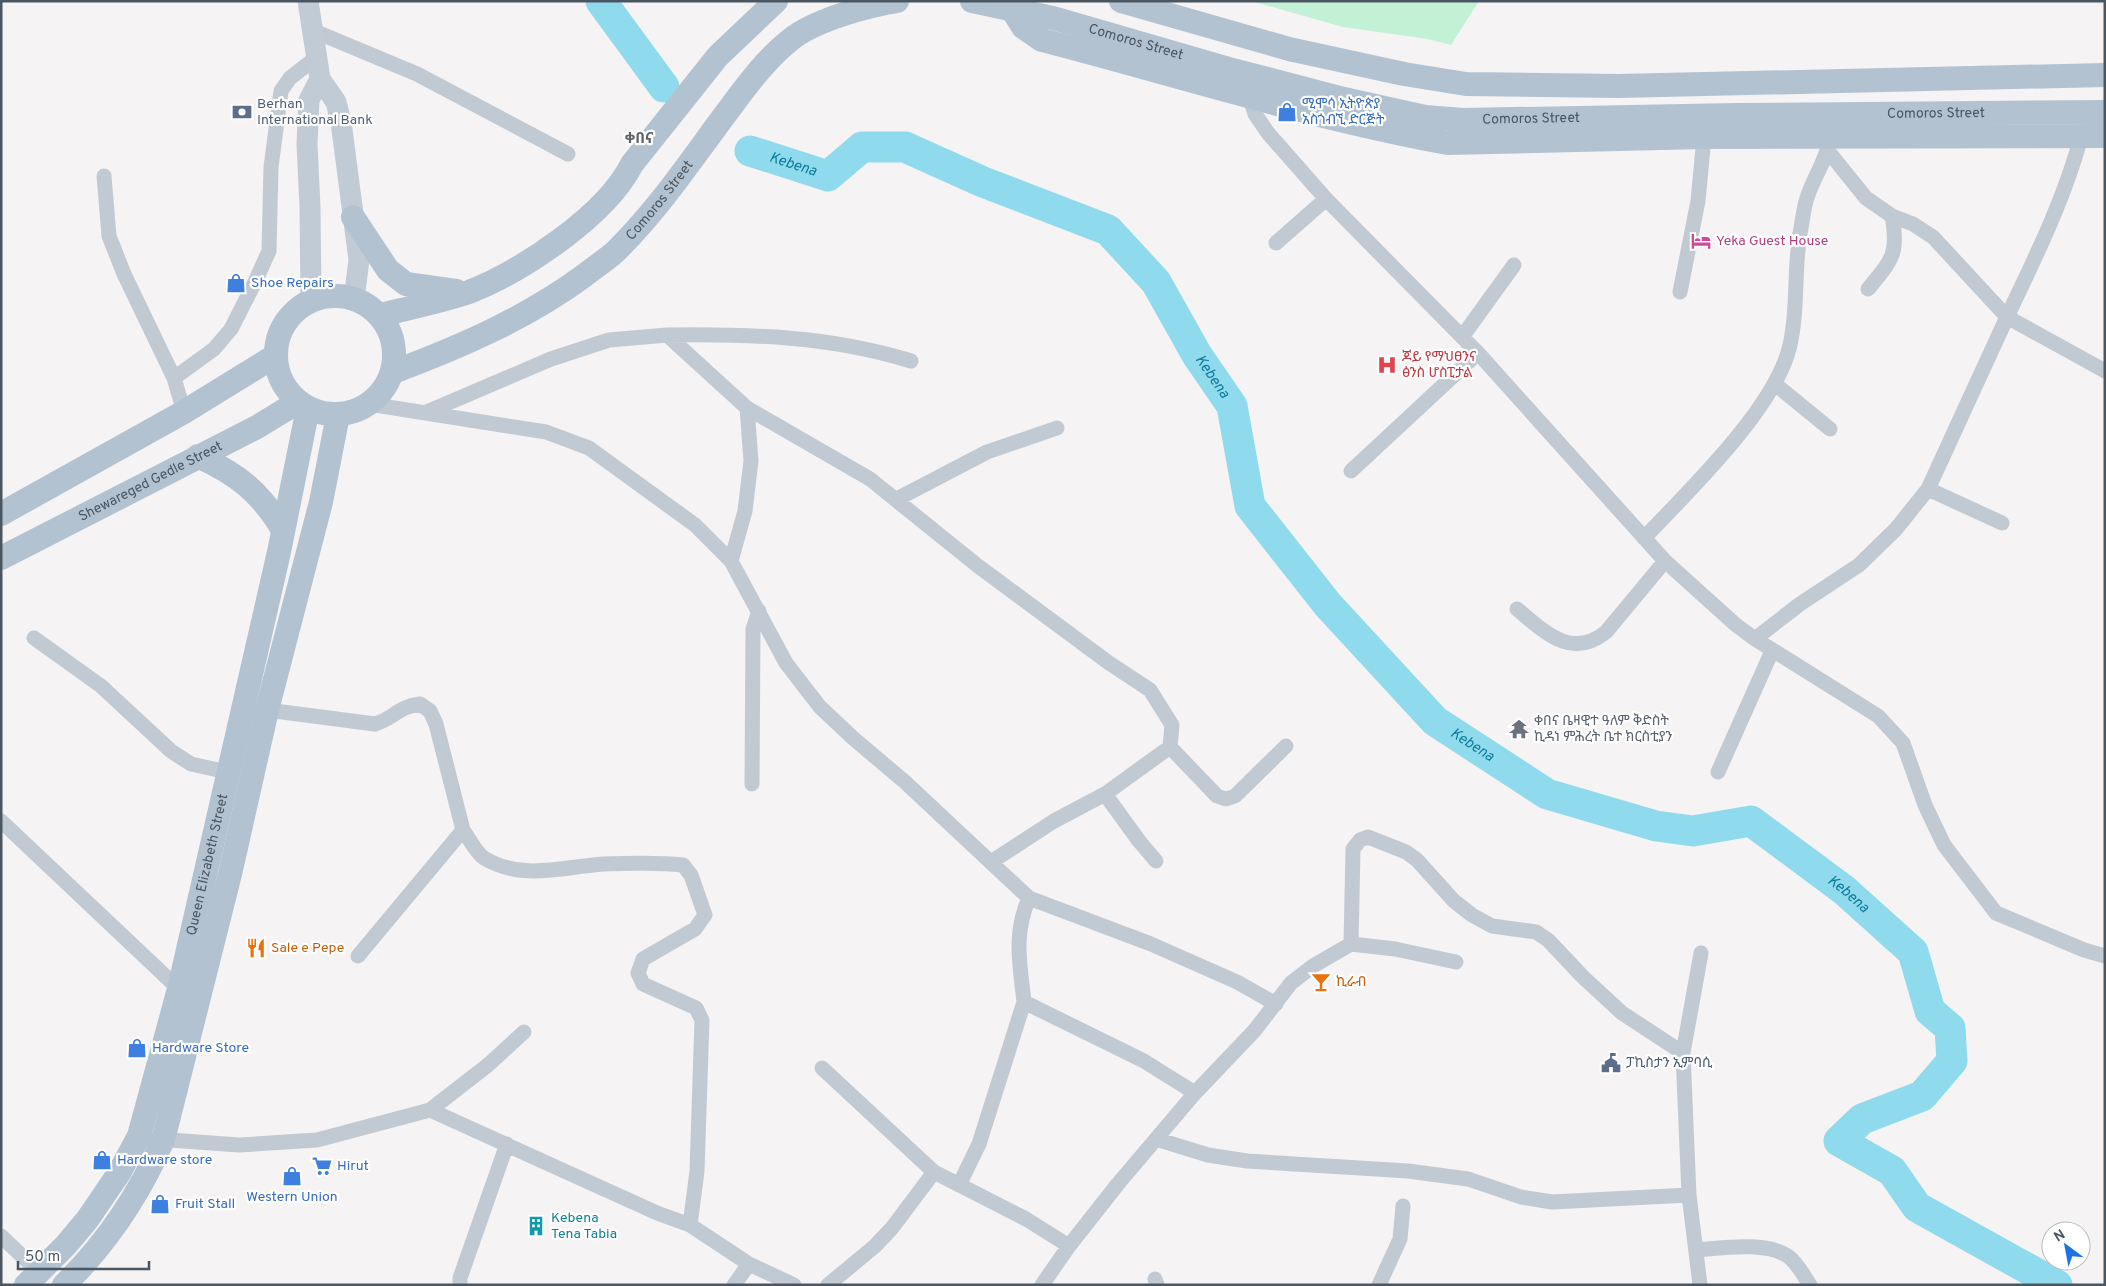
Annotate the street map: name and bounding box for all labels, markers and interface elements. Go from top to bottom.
street label: Comoros Street [1086,20,1185,64]
place label: Berhan International Bank [257,96,373,129]
place label: ሚሞሳ ኢትዮጵያ አስጎብኚ ድርጅት [1302,96,1385,129]
bank icon: Berhan International Bank [231,101,253,123]
shop icon: ሚሞሳ ኢትዮጵያ አስጎብኚ ድርጅት [1276,101,1298,123]
street label: Comoros Street [1887,104,1985,122]
street label: Comoros Street [1482,109,1580,128]
district label: ቀበና [625,130,654,149]
water label: Kebena [767,148,819,181]
street label: Comoros Street [622,157,697,244]
hotel icon: Yeka Guest House [1690,230,1712,252]
place label: Yeka Guest House [1716,233,1828,250]
shop icon: Shoe Repairs [225,272,247,294]
place label: Shoe Repairs [251,275,334,292]
place label: ጆይ የማህፀንና ፅንስ ሆስፒታል [1402,349,1476,382]
water label: Kebena [1190,351,1234,403]
hospital icon: ጆይ የማህፀንና ፅንስ ሆስፒታል [1376,354,1398,376]
street label: Shewareged Gedle Street [76,438,225,525]
place label: ቀበና ቤዛዊተ ዓለም ቅድስት ኪዳነ ምሕረት ቤተ ክርስቲያን [1534,713,1672,746]
temple icon: ቀበና ቤዛዊተ ዓለም ቅድስት ኪዳነ ምሕረት ቤተ ክርስቲያን [1508,718,1530,740]
water label: Kebena [1446,724,1498,767]
street label: Queen Elizabeth Street [183,792,232,937]
water label: Kebena [1823,871,1873,918]
restaurant icon: Sale e Pepe [245,937,267,959]
place label: Sale e Pepe [271,940,344,957]
bar icon: ኪራብ [1310,971,1332,993]
place label: ኪራብ [1336,974,1366,991]
shop icon: Hardware Store [126,1037,148,1059]
place label: Hardware Store [152,1040,249,1057]
public building icon: ፓኪስታን ኢምባሲ [1600,1052,1622,1074]
place label: ፓኪስታን ኢምባሲ [1626,1055,1713,1072]
shop icon: Hardware store [91,1149,113,1171]
place label: Hardware store [117,1152,212,1169]
supermarket icon: Hirut [311,1155,333,1177]
place label: Hirut [337,1158,369,1175]
shop icon: Western Union [281,1165,303,1187]
place label: Western Union [246,1189,338,1206]
shop icon: Fruit Stall [149,1193,171,1215]
place label: Fruit Stall [175,1196,235,1213]
place label: Kebena Tena Tabia [551,1210,617,1243]
building icon: Kebena Tena Tabia [525,1215,547,1237]
north arrow [2041,1221,2091,1271]
text: N [2051,1226,2069,1246]
scale bar [18,1238,149,1270]
text: 50 m [25,1248,60,1267]

